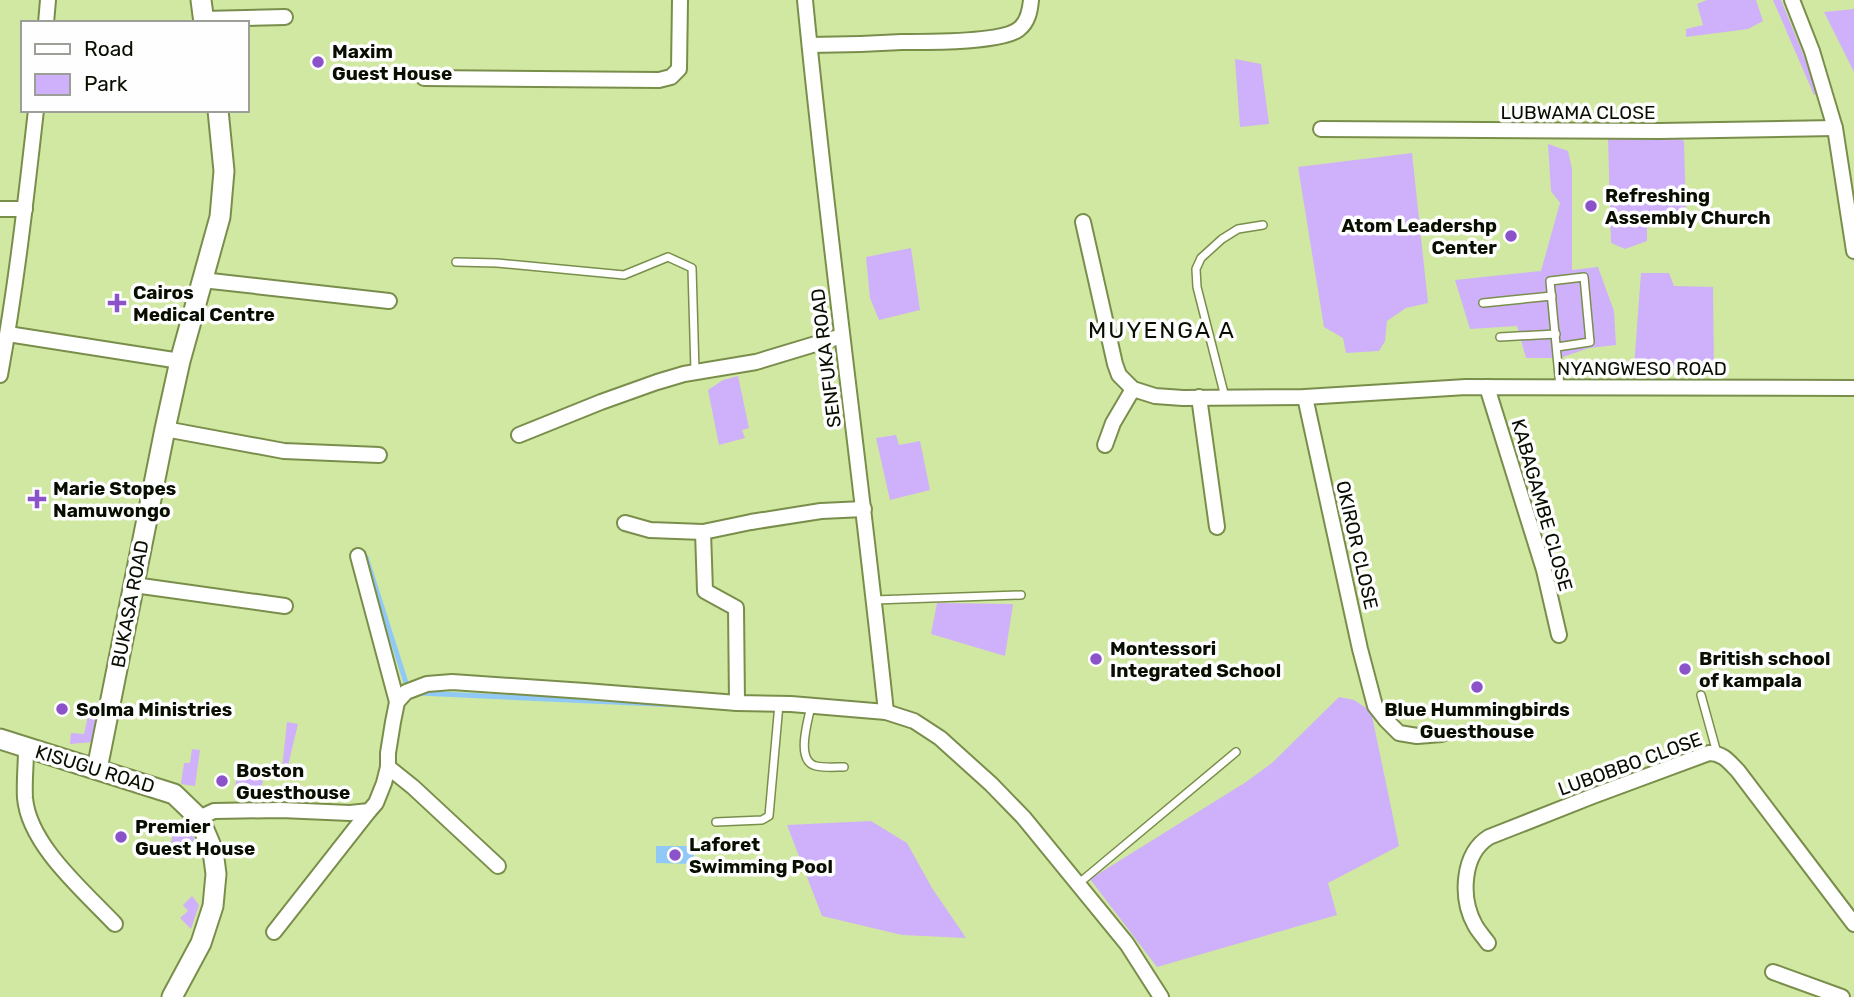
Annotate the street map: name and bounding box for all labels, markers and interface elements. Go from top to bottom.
legend [21,21,248,112]
text: Road [84,36,134,61]
place label: Maxim Guest House [332,40,452,85]
marker: Maxim Guest House [310,54,326,70]
text: Park [84,71,128,96]
street label: LUBWAMA CLOSE [1500,101,1656,124]
place label: Refreshing Assembly Church [1605,184,1771,229]
marker: Refreshing Assembly Church [1583,198,1599,214]
place label: Atom Leadershp Center [1342,214,1497,259]
marker: Atom Leadershp Center [1503,228,1519,244]
place label: Cairos Medical Centre [133,281,275,326]
street label: SENFUKA ROAD [806,287,846,429]
marker: Cairos Medical Centre [107,293,127,313]
district label: MUYENGA A [1088,316,1236,344]
street label: NYANGWESO ROAD [1557,357,1727,380]
street label: KABAGAMBE CLOSE [1506,416,1578,594]
place label: Marie Stopes Namuwongo [53,477,176,522]
street label: OKIROR CLOSE [1331,478,1383,612]
marker: Marie Stopes Namuwongo [27,489,47,509]
street label: BUKASA ROAD [106,538,154,670]
place label: Montessori Integrated School [1110,637,1281,682]
place label: British school of kampala [1699,647,1830,692]
marker: Montessori Integrated School [1088,651,1104,667]
marker: British school of kampala [1677,661,1693,677]
marker: Blue Hummingbirds Guesthouse [1469,679,1485,695]
place label: Solma Ministries [76,698,232,721]
place label: Blue Hummingbirds Guesthouse [1384,698,1570,743]
marker: Solma Ministries [54,701,70,717]
street label: LUBOBBO CLOSE [1555,727,1705,801]
street label: KISUGU ROAD [33,740,157,798]
place label: Boston Guesthouse [236,759,350,804]
marker: Boston Guesthouse [214,773,230,789]
place label: Premier Guest House [135,815,255,860]
marker: Premier Guest House [113,829,129,845]
place label: Laforet Swimming Pool [689,833,833,878]
marker: Laforet Swimming Pool [667,847,683,863]

